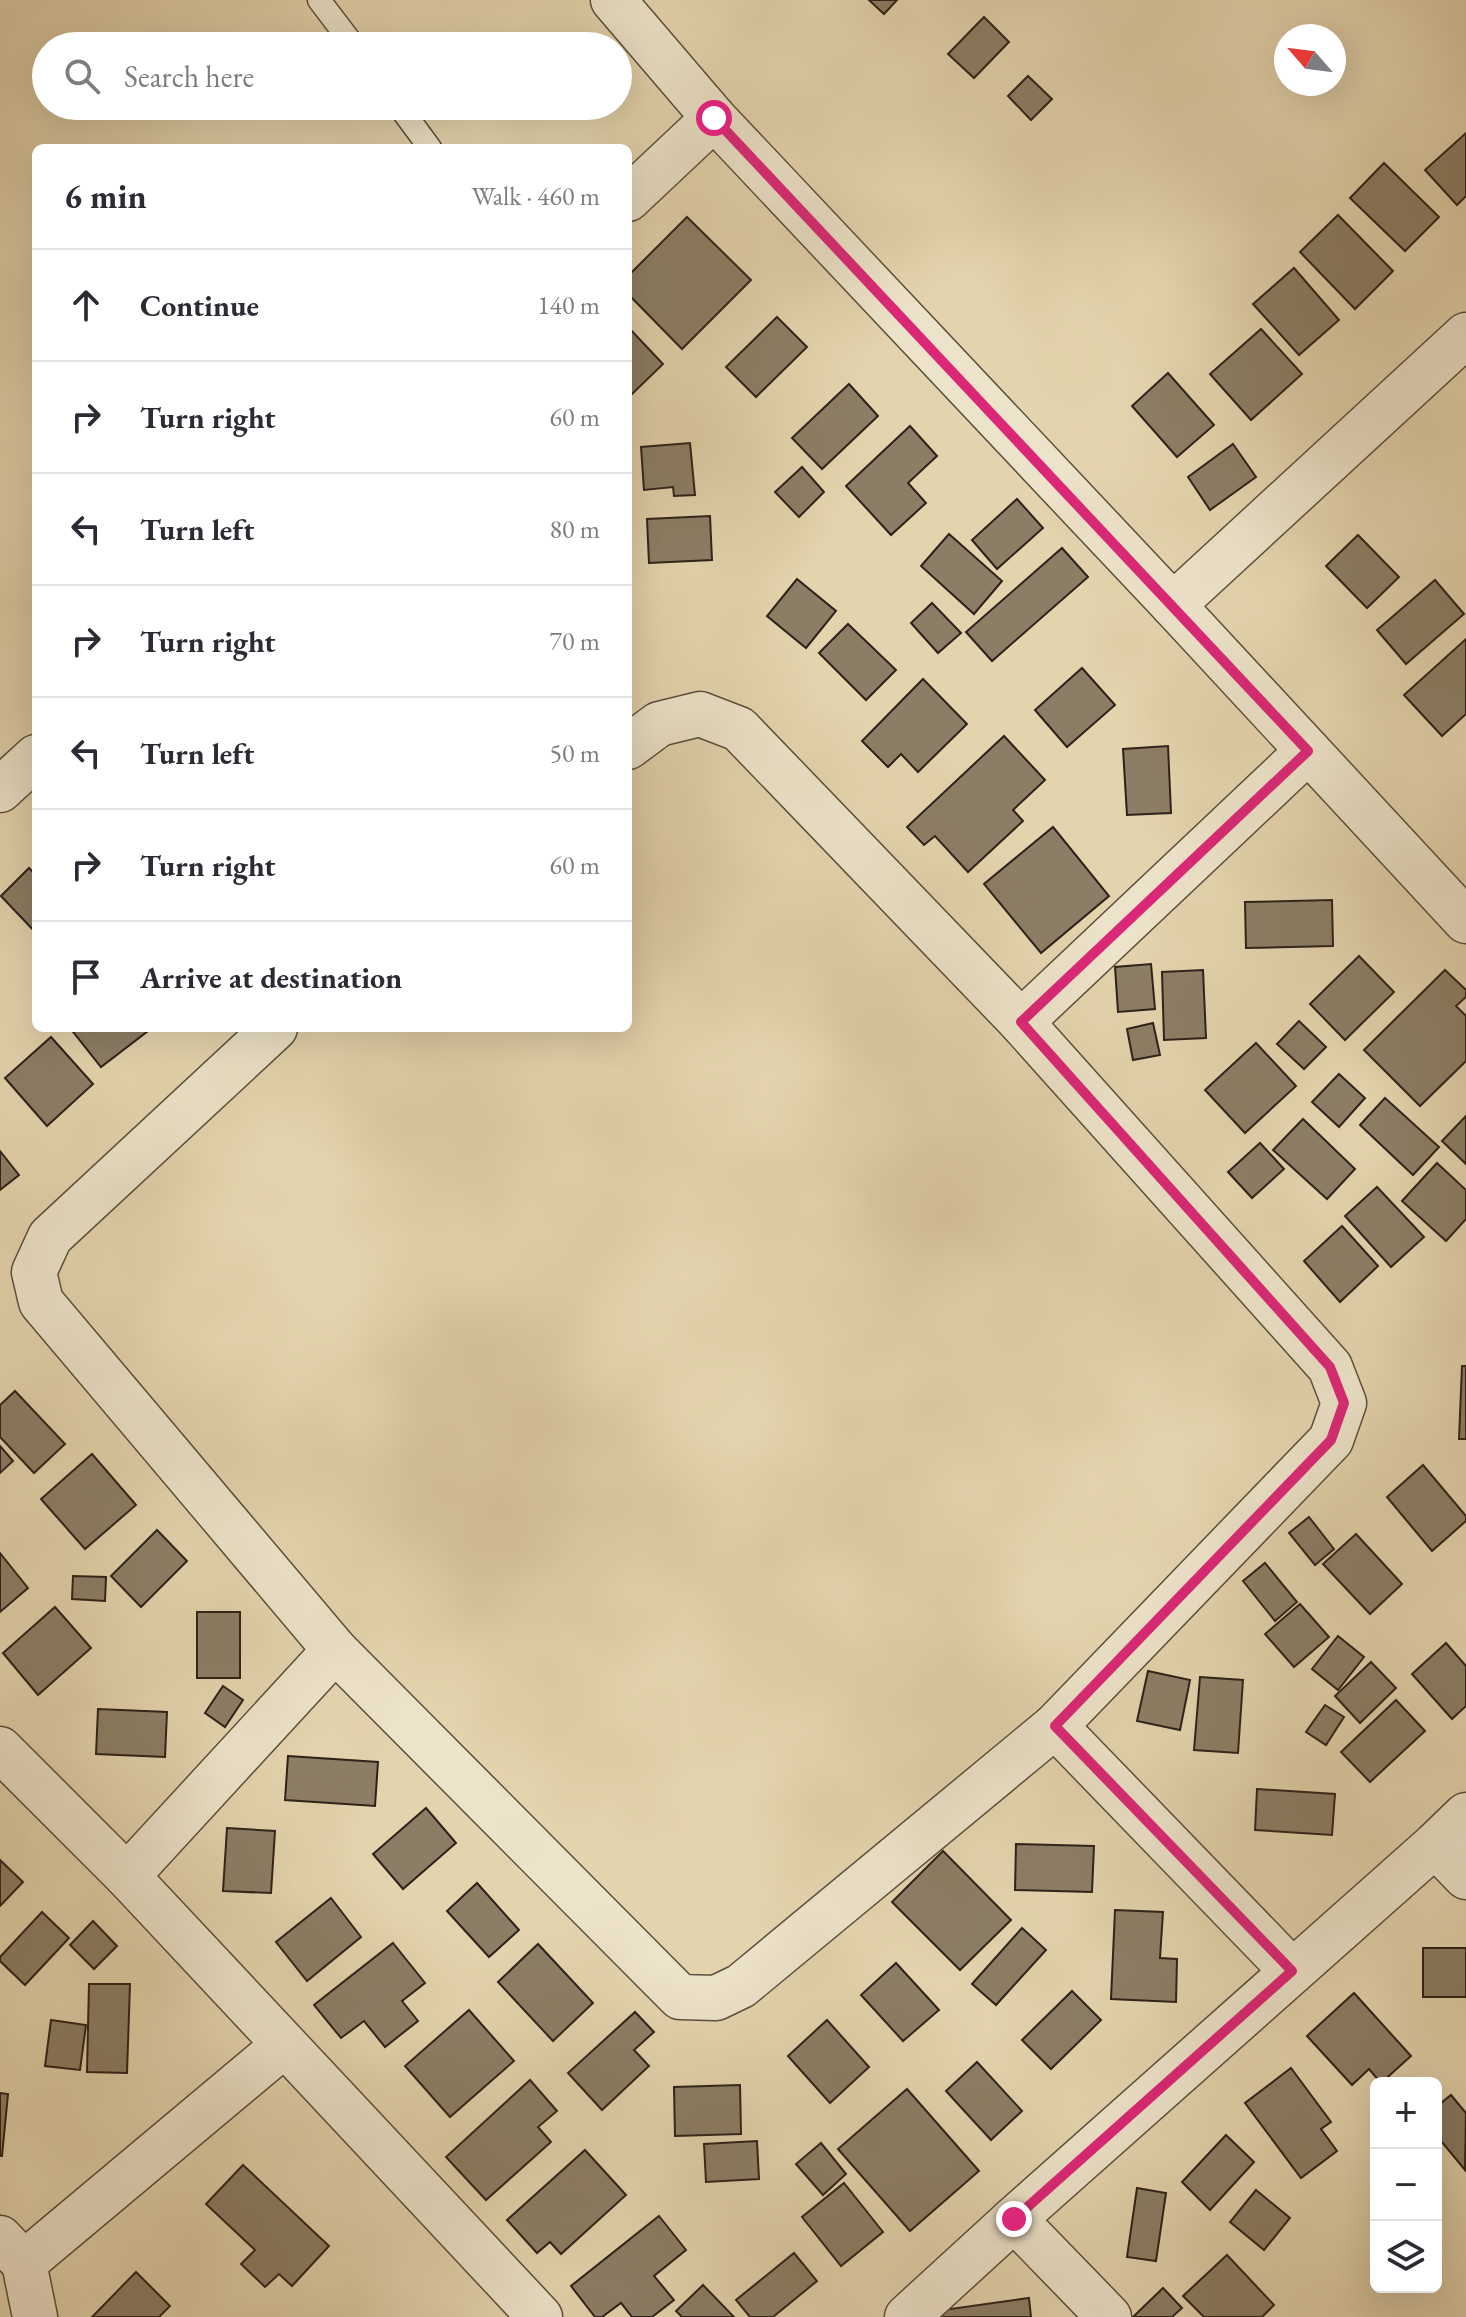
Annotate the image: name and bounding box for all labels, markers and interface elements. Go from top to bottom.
north arrow [1274,24,1346,96]
search box [32,32,632,120]
icon: search [60,54,104,98]
text: Search here [124,57,254,96]
route start [696,100,732,136]
text: 6 min [64,174,147,218]
text: Walk · 460 m [472,179,600,213]
icon: ahead [64,283,108,327]
text: Continue [140,286,259,325]
text: 140 m [537,288,600,322]
icon: right [64,395,108,439]
text: Turn right [140,398,276,437]
text: 60 m [550,400,600,434]
icon: left [64,507,108,551]
text: Turn left [140,510,254,549]
text: 80 m [550,512,600,546]
icon: right [64,619,108,663]
text: Turn right [140,622,276,661]
text: 70 m [550,624,600,658]
icon: left [64,731,108,775]
text: Turn left [140,734,254,773]
text: 50 m [550,736,600,770]
icon: right [64,843,108,887]
text: Turn right [140,846,276,885]
text: 60 m [550,848,600,882]
icon: arrive [64,955,108,999]
text: Arrive at destination [140,958,402,997]
map controls [1370,2077,1442,2293]
button: + [1370,2077,1442,2149]
button: − [1370,2149,1442,2221]
route end [996,2201,1032,2237]
button: layers [1370,2221,1442,2293]

